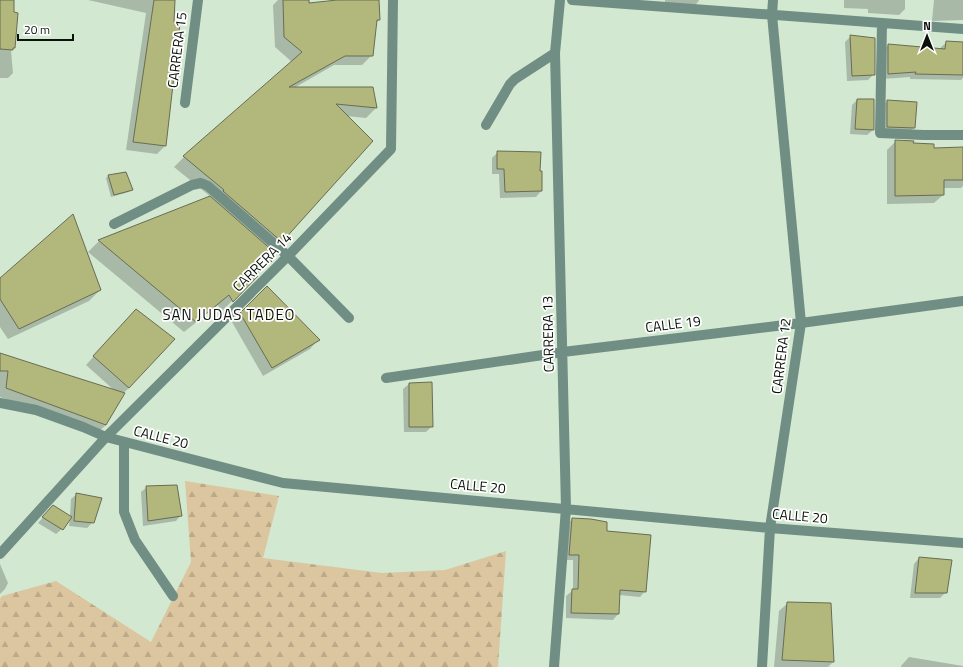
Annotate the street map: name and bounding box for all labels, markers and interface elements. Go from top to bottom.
street label: CARRERA 15 [161,11,192,89]
scale bar [18,16,73,42]
north arrow [907,16,947,56]
text: N [923,18,931,34]
text: 20 m [24,20,50,39]
street label: CARRERA 14 [227,227,296,296]
street label: CARRERA 13 [536,296,559,372]
district label: SAN JUDAS TADEO [163,303,295,326]
street label: CALLE 19 [644,310,702,337]
street label: CARRERA 12 [765,317,796,395]
street label: CALLE 20 [131,420,191,454]
street label: CALLE 20 [449,473,507,498]
street label: CALLE 20 [771,503,829,528]

